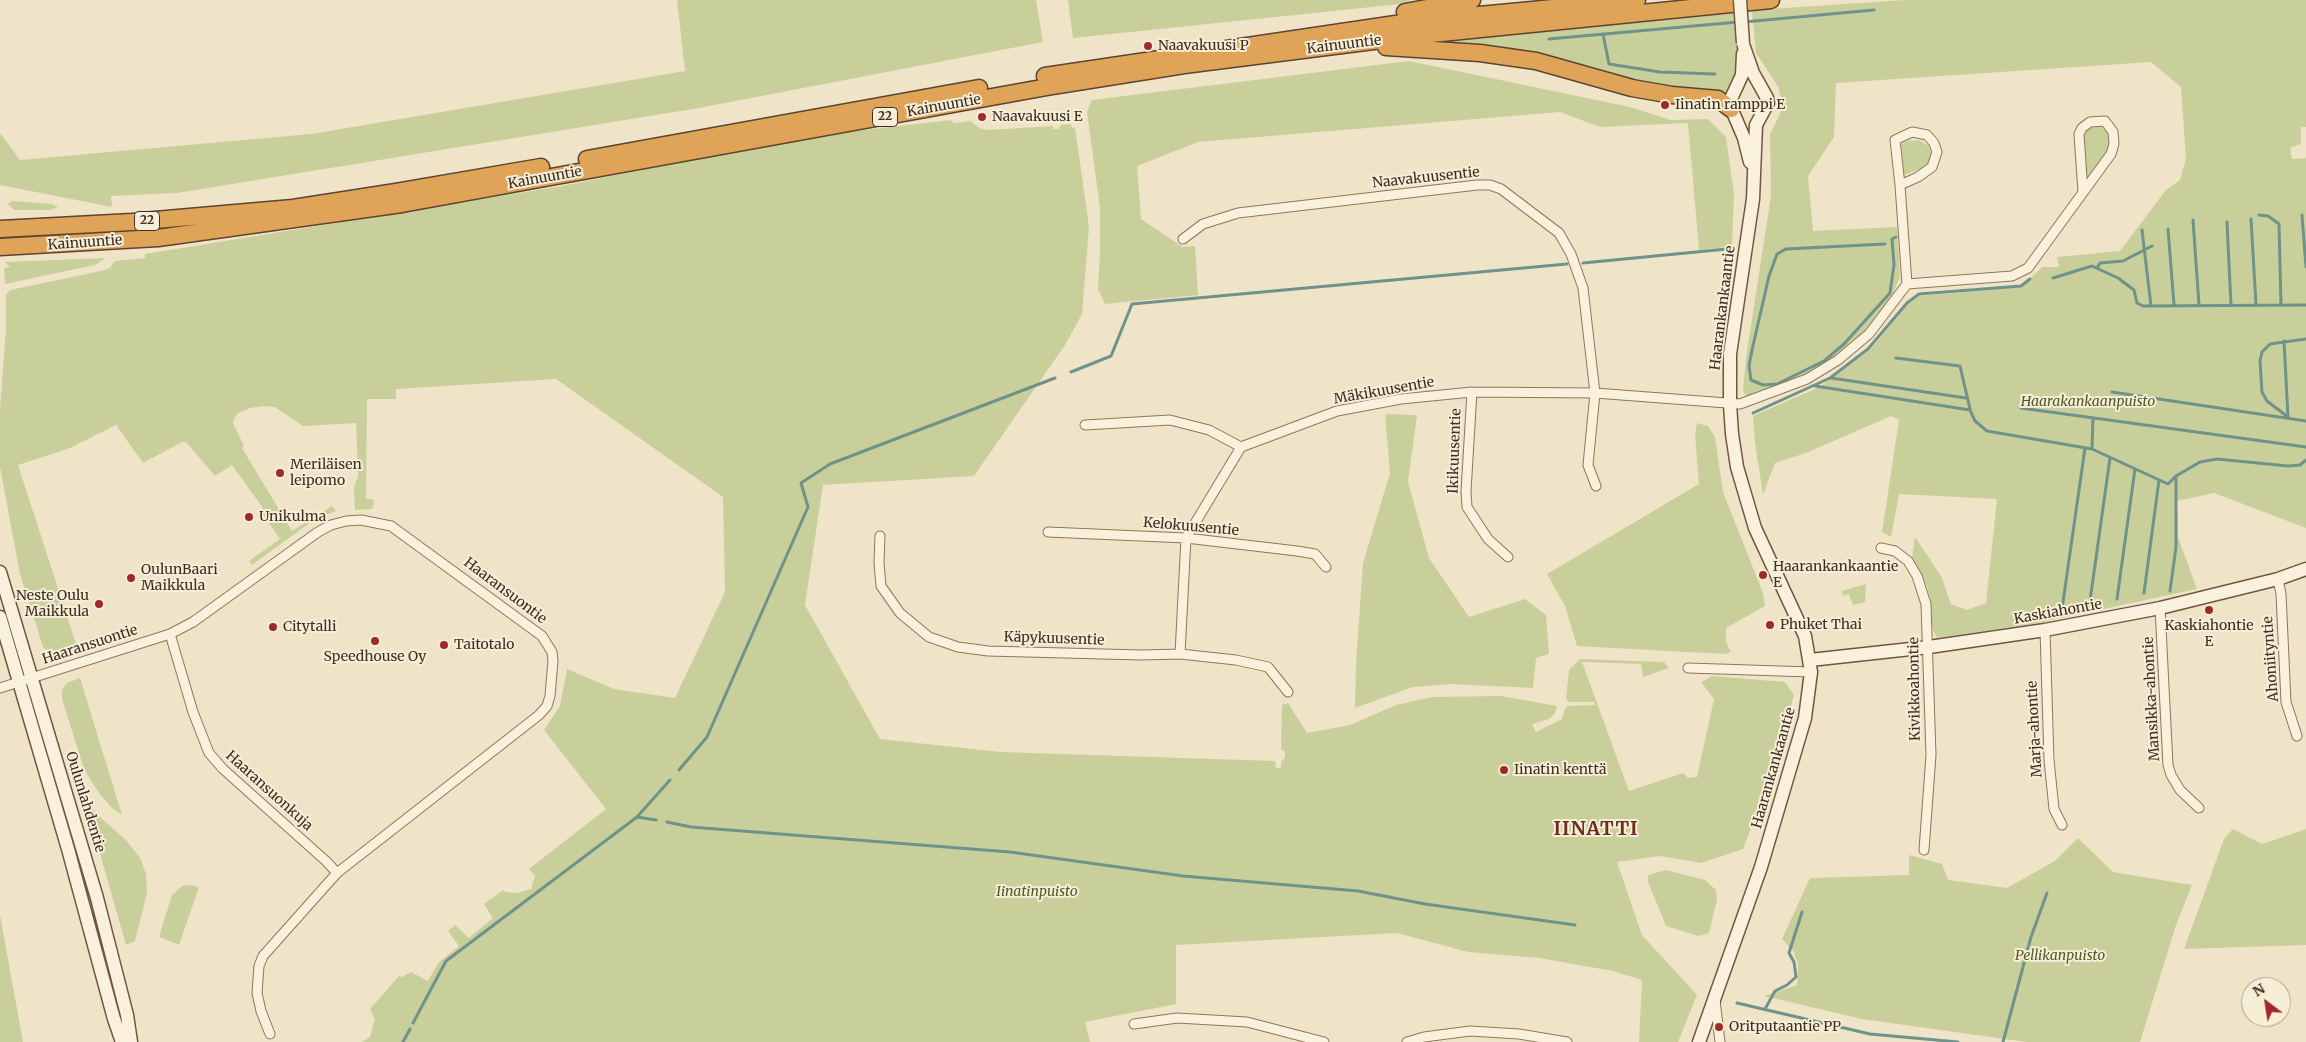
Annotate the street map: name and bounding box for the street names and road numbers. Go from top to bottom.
street label: Kainuuntie [1306,32,1382,58]
street label: Kainuuntie [906,91,982,121]
road number: 22 [872,108,898,126]
street label: Kainuuntie [507,163,583,193]
street label: Naavakuusentie [1372,164,1480,192]
road number: 22 [134,212,160,230]
street label: Kainuuntie [47,232,123,254]
street label: Haarankankaantie [1707,245,1739,371]
street label: Mäkikuusentie [1332,374,1436,408]
street label: Ikikuusentie [1445,408,1465,494]
street label: Kelokuusentie [1142,514,1240,540]
street label: Haaransuontie [460,554,550,628]
street label: Kaskiahontie [2013,596,2103,628]
street label: Ahoniityntie [2260,616,2282,702]
street label: Haaransuontie [40,622,140,668]
street label: Käpykuusentie [1003,629,1105,649]
street label: Mansikka-ahontie [2140,636,2164,762]
street label: Kivikkoahontie [1906,637,1924,741]
street label: Marja-ahontie [2024,680,2046,778]
street label: Haarankankaantie [1749,705,1799,831]
street label: Haaransuonkuja [222,748,316,834]
street label: Oulunlahdentie [62,750,108,854]

